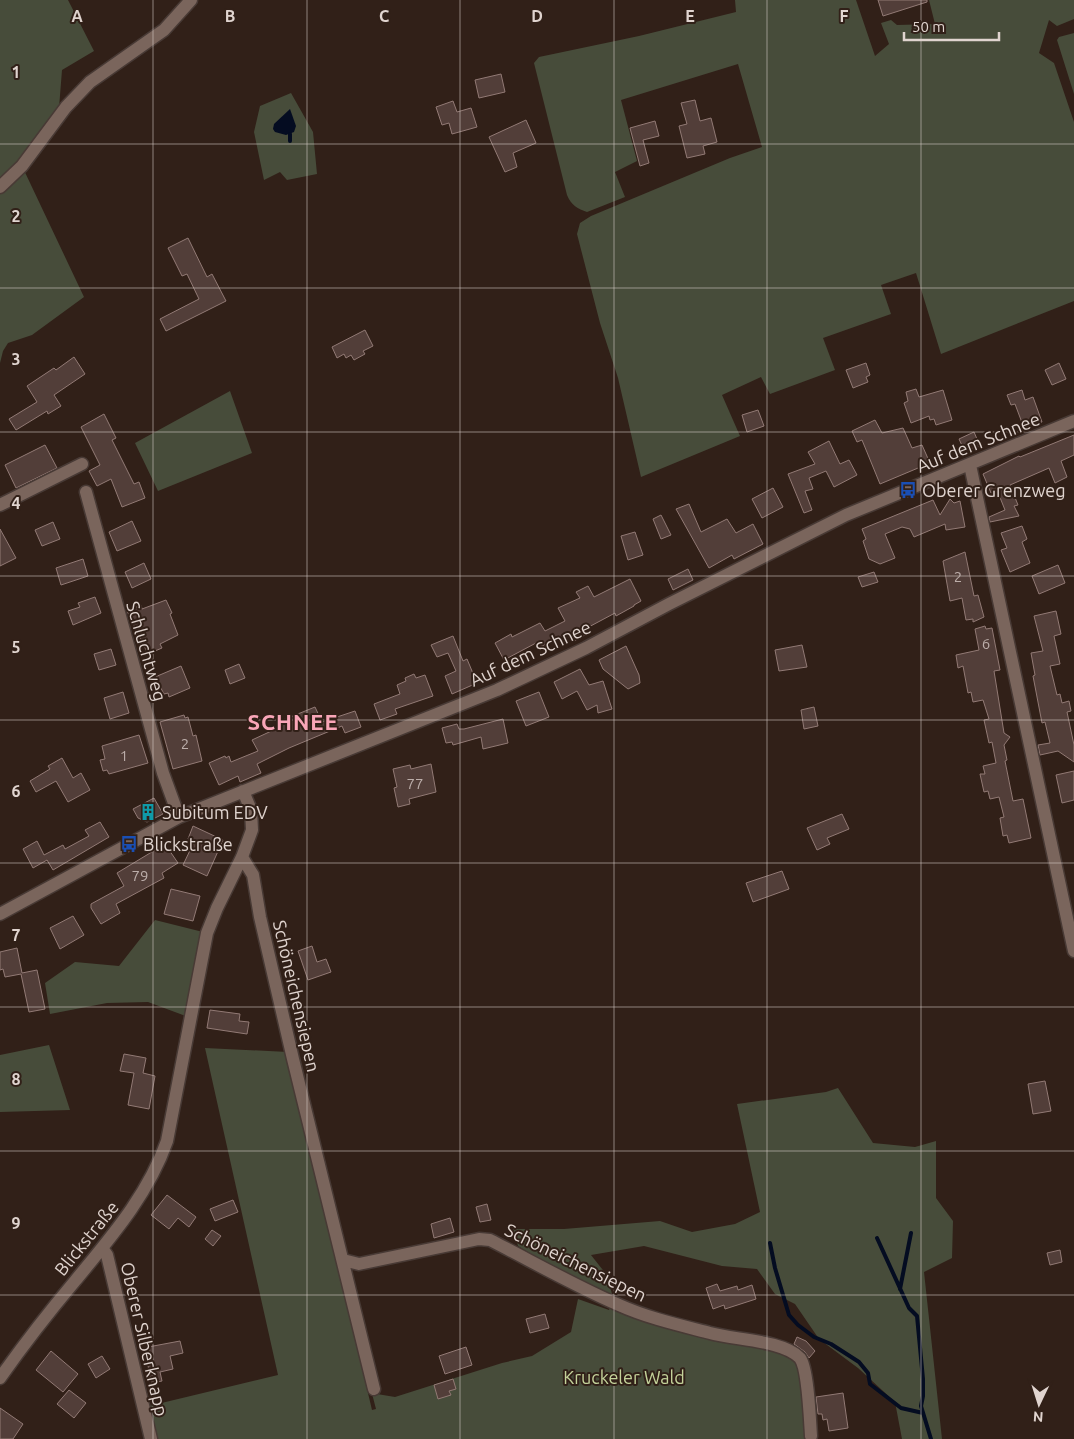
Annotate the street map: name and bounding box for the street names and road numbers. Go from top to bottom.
street label: Auf dem Schnee [913,408,1043,476]
street label: Schluchtweg [123,599,171,703]
street label: Auf dem Schnee [466,616,594,690]
street label: Schöneichensiepen [270,918,324,1074]
street label: Blickstraße [50,1197,122,1279]
street label: Schöneichensiepen [502,1219,650,1305]
street label: Oberer Silberknapp [118,1260,172,1418]

